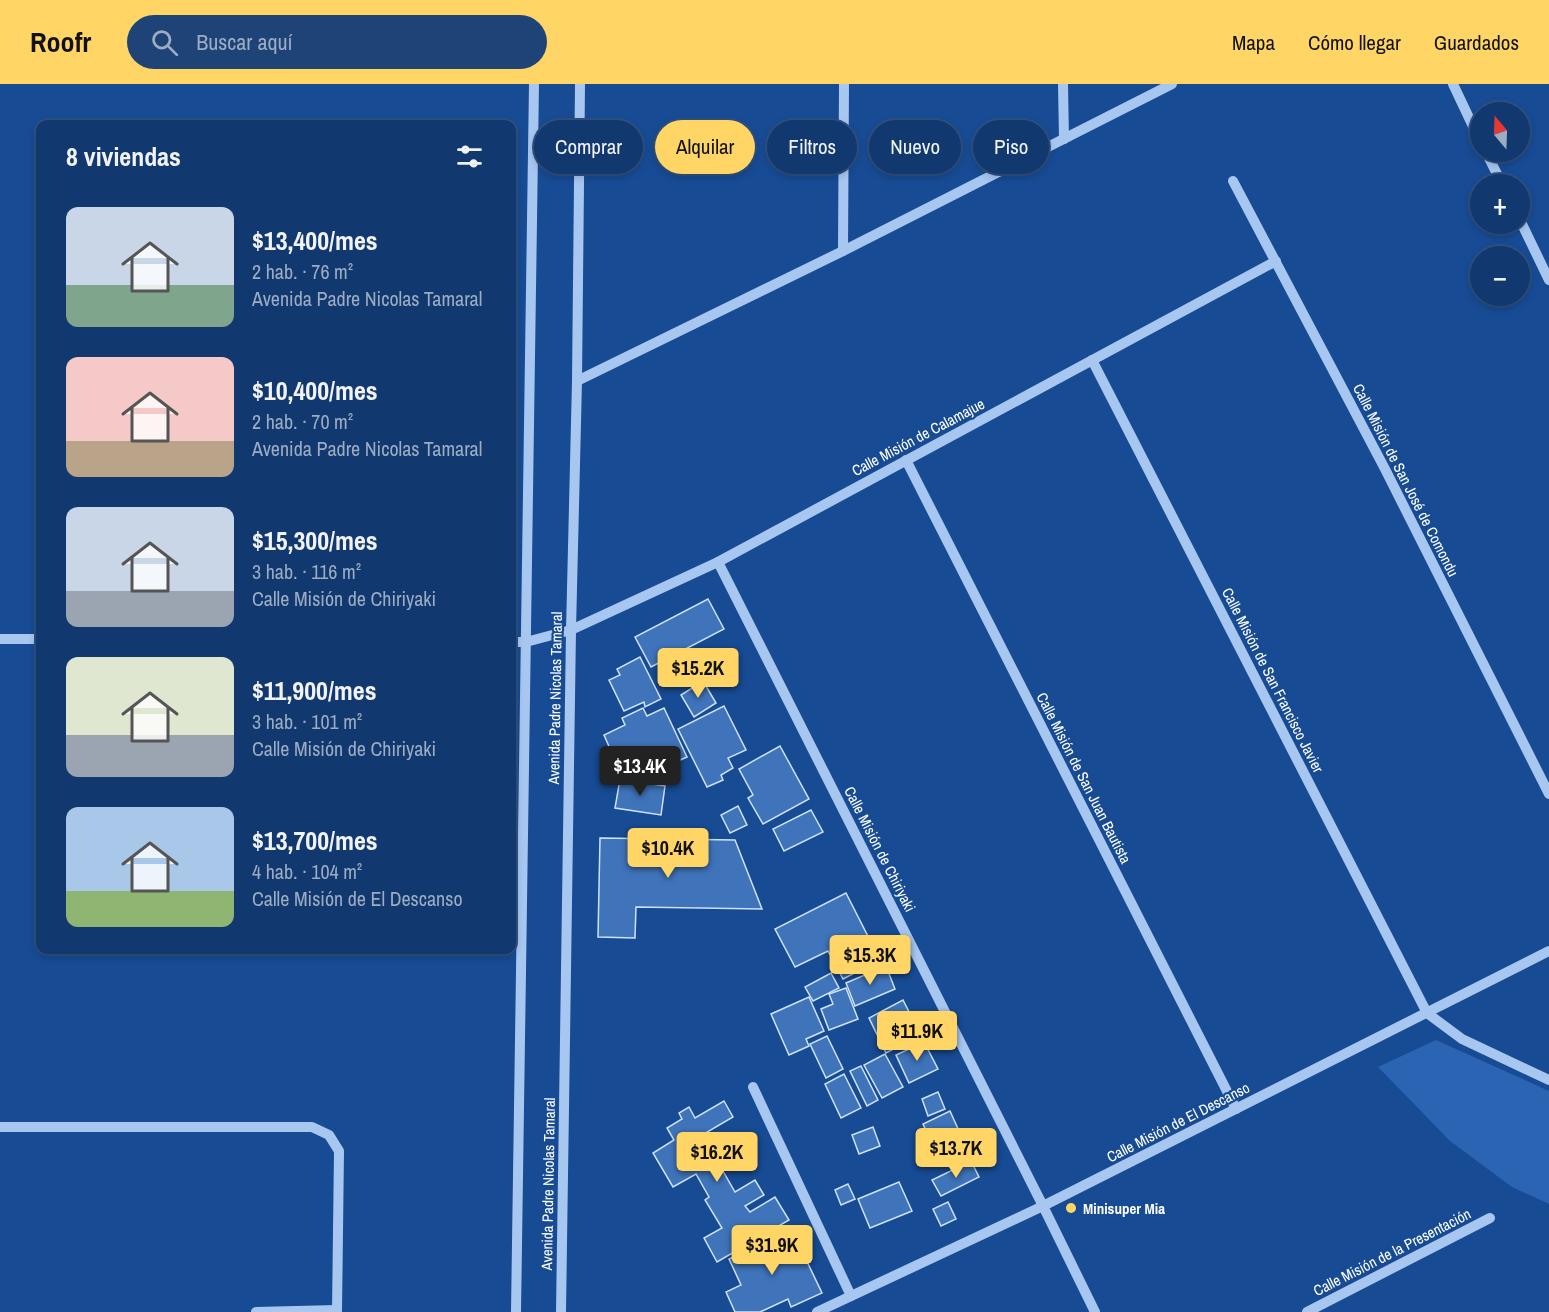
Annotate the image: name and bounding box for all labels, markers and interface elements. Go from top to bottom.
search box [127,15,547,69]
text: Roofr [30,23,91,61]
icon: search [148,26,181,59]
text: Buscar aquí [196,27,293,57]
text: Mapa [1232,28,1275,57]
text: Cómo llegar [1308,28,1401,57]
text: Guardados [1434,28,1519,57]
north arrow [1470,102,1530,162]
map controls [1470,102,1530,306]
chip: Comprar [534,120,643,174]
chip: Alquilar [655,120,755,174]
chip: Filtros [767,120,857,174]
chip: Nuevo [869,120,961,174]
chip: Piso [973,120,1049,174]
text: 8 viviendas [66,139,181,174]
icon: filters [453,140,486,173]
button: + [1470,174,1530,234]
text: $13,400/mes [252,223,378,258]
icon: home [114,231,186,303]
button: − [1470,246,1530,306]
text: 2 hab. · 76 m² [252,258,353,285]
text: Avenida Padre Nicolas Tamaral [252,285,482,312]
text: $10,400/mes [252,373,378,408]
street label: Calle Misión de San José de Comondu [1348,380,1464,580]
icon: home [114,381,186,453]
street label: Calle Misión de Calamajue [848,393,988,481]
text: 2 hab. · 70 m² [252,408,353,435]
text: Avenida Padre Nicolas Tamaral [252,435,482,462]
text: $15,300/mes [252,523,378,558]
icon: home [114,531,186,603]
text: 3 hab. · 116 m² [252,558,361,585]
street label: Calle Misión de San Francisco Javier [1217,584,1329,776]
text: Calle Misión de Chiriyaki [252,585,436,612]
street label: Avenida Padre Nicolas Tamaral [543,611,567,786]
pin: $15.2K [649,648,747,699]
text: $15.2K [672,654,724,681]
text: $11,900/mes [252,673,377,708]
icon: home [114,681,186,753]
street label: Calle Misión de San Juan Bautista [1032,689,1136,867]
text: 3 hab. · 101 m² [252,708,362,735]
text: Calle Misión de Chiriyaki [252,735,436,762]
pin: $13.4K [591,746,689,797]
text: $13.4K [614,752,666,779]
street label: Calle Misión de Chiriyaki [839,783,921,915]
text: $13,700/mes [252,823,378,858]
pin: $10.4K [619,828,717,879]
icon: home [114,831,186,903]
text: $10.4K [642,834,694,861]
text: 4 hab. · 104 m² [252,858,362,885]
text: Calle Misión de El Descanso [252,885,463,912]
pin: $15.3K [821,935,919,986]
text: $15.3K [844,941,896,968]
pin: $11.9K [868,1011,966,1062]
text: $11.9K [891,1017,943,1044]
street label: Calle Misión de El Descanso [1103,1077,1253,1167]
street label: Avenida Padre Nicolas Tamaral [536,1097,560,1272]
pin: $13.7K [907,1128,1005,1179]
pin: $16.2K [668,1132,766,1183]
text: $13.7K [930,1134,982,1161]
text: $16.2K [691,1138,743,1165]
place label: Minisuper Mia [1083,1198,1165,1219]
marker: Minisuper Mia [1064,1201,1078,1215]
street label: Calle Misión de la Presentación [1310,1203,1474,1301]
pin: $31.9K [723,1225,821,1276]
text: $31.9K [746,1231,798,1258]

